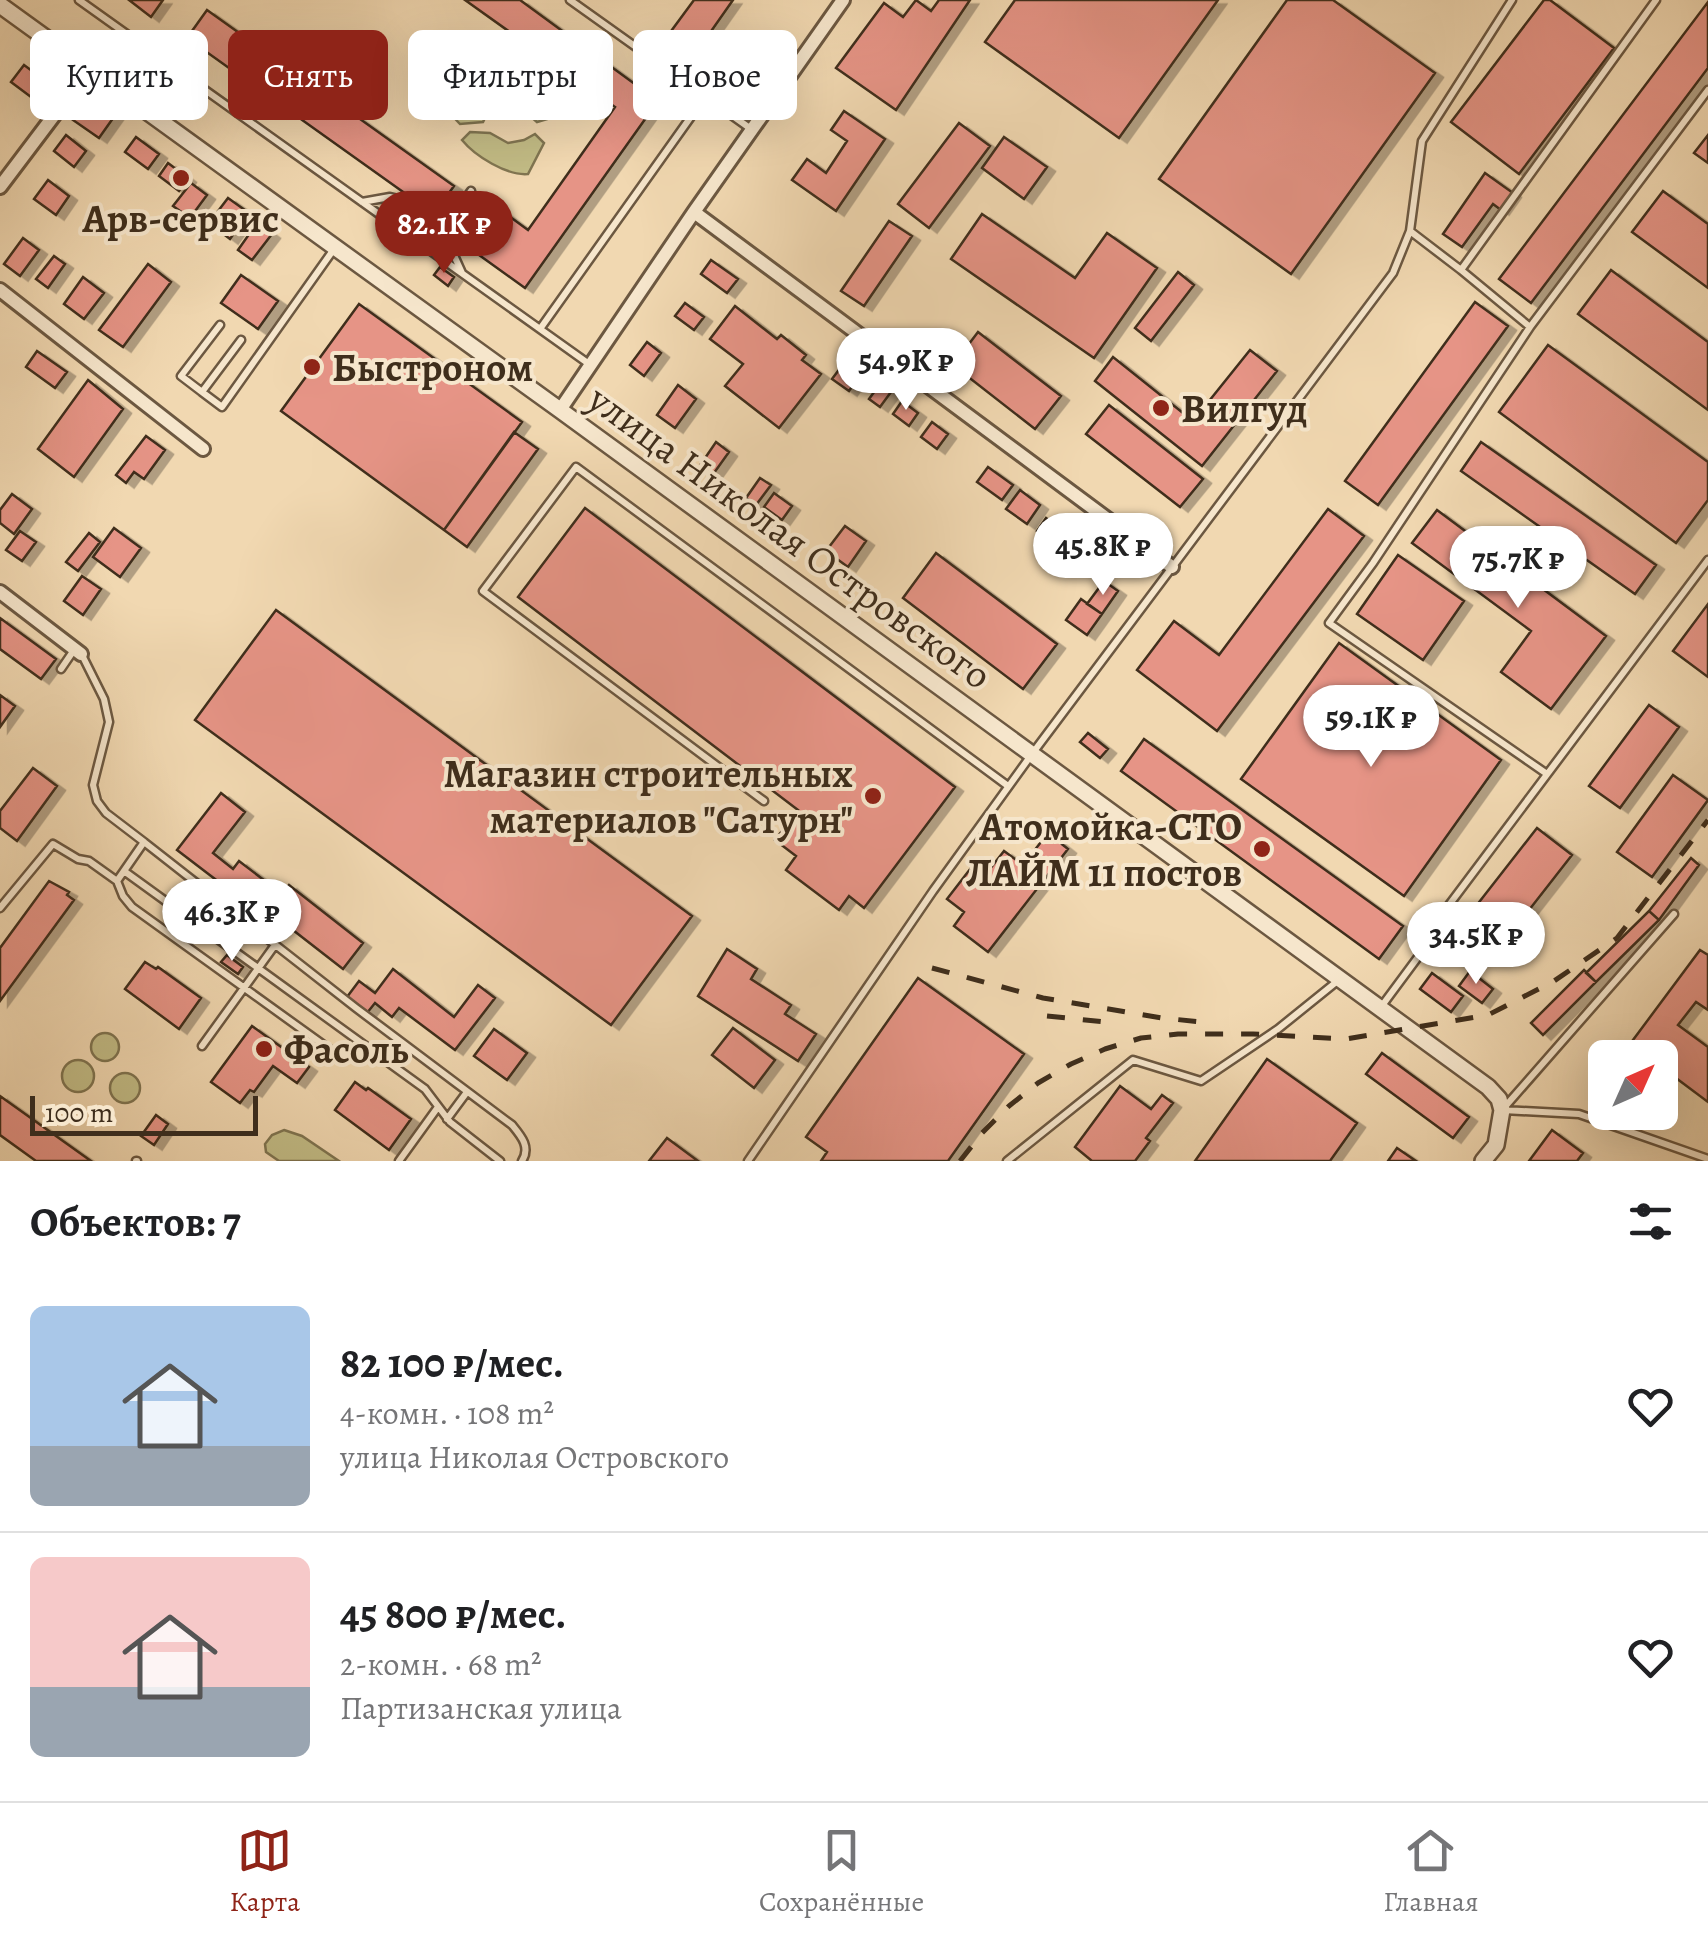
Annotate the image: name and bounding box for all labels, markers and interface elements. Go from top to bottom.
chip: Купить [30,30,208,120]
chip: Снять [228,30,388,120]
chip: Фильтры [408,30,613,120]
chip: Новое [633,30,797,120]
marker: Арв-сервис [170,167,192,189]
place label: Арв-сервис [82,191,279,246]
pin: 82.1K ₽ [352,191,536,276]
text: 82.1K ₽ [397,201,491,245]
pin: 54.9K ₽ [814,328,998,413]
text: 54.9K ₽ [858,338,954,382]
place label: Быстроном [332,340,533,395]
marker: Быстроном [301,356,323,378]
street label: улица Николая Островского [576,371,1003,702]
place label: Вилгуд [1181,381,1307,436]
marker: Вилгуд [1150,397,1172,419]
pin: 45.8K ₽ [1011,513,1195,598]
text: 45.8K ₽ [1055,523,1151,567]
pin: 75.7K ₽ [1426,526,1610,611]
text: 75.7K ₽ [1472,536,1564,580]
pin: 59.1K ₽ [1279,685,1463,770]
text: 59.1K ₽ [1325,695,1417,739]
place label: Магазин строительных материалов "Сатурн" [444,746,853,847]
marker: Магазин строительных материалов "Сатурн" [862,785,884,807]
place label: Атомойка-СТО ЛАЙМ 11 постов [966,799,1242,900]
marker: Атомойка-СТО ЛАЙМ 11 постов [1251,838,1273,860]
pin: 46.3K ₽ [140,879,324,964]
text: 46.3K ₽ [184,889,280,933]
pin: 34.5K ₽ [1384,902,1568,987]
text: 34.5K ₽ [1429,912,1523,956]
place label: Фасоль [284,1022,409,1077]
marker: Фасоль [253,1038,275,1060]
north arrow [1588,1040,1678,1130]
map controls [1588,1040,1678,1130]
scale bar [30,1091,258,1136]
text: 100 m [45,1094,113,1132]
text: Объектов: 7 [30,1193,241,1250]
icon: filters [1623,1194,1678,1249]
text: 82 100 ₽/мес. [340,1334,564,1391]
icon: home [110,1346,230,1466]
icon: heart [1623,1379,1678,1434]
text: 4-комн. · 108 m² [340,1391,554,1435]
text: улица Николая Островского [340,1435,729,1479]
text: 45 800 ₽/мес. [340,1585,566,1642]
icon: home [110,1597,230,1717]
icon: heart [1623,1630,1678,1685]
text: 2-комн. · 68 m² [340,1642,542,1686]
text: Партизанская улица [340,1686,622,1730]
tab: Карта [230,1823,300,1921]
tab: Сохранённые [759,1823,924,1921]
tab: Главная [1383,1823,1478,1921]

